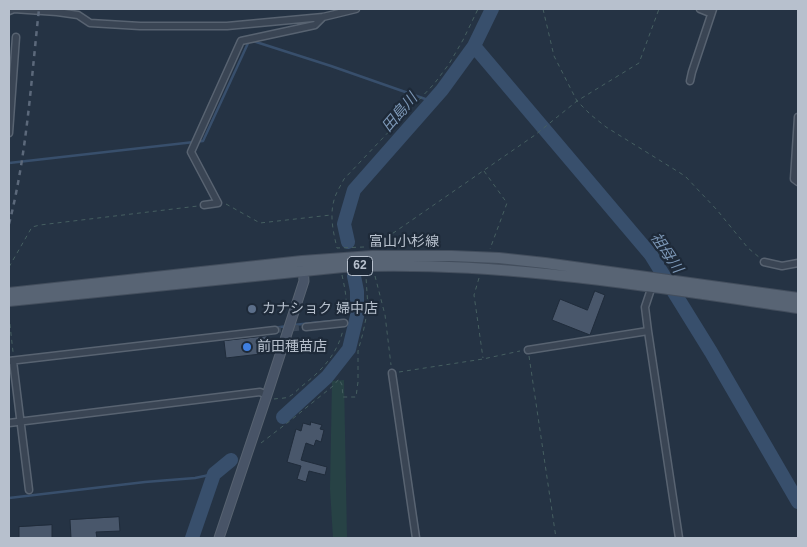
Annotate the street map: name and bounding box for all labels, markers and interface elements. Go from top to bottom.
water label: 田島川 [378,90,422,136]
water label: 祖母川 [646,229,686,277]
street label: 富山小杉線 [369,234,439,250]
road number: 62 [348,256,372,276]
place label: カナショク 婦中店 [262,301,378,317]
marker: カナショク 婦中店 [246,303,258,315]
place label: 前田種苗店 [257,339,327,355]
marker: 前田種苗店 [241,341,253,353]

